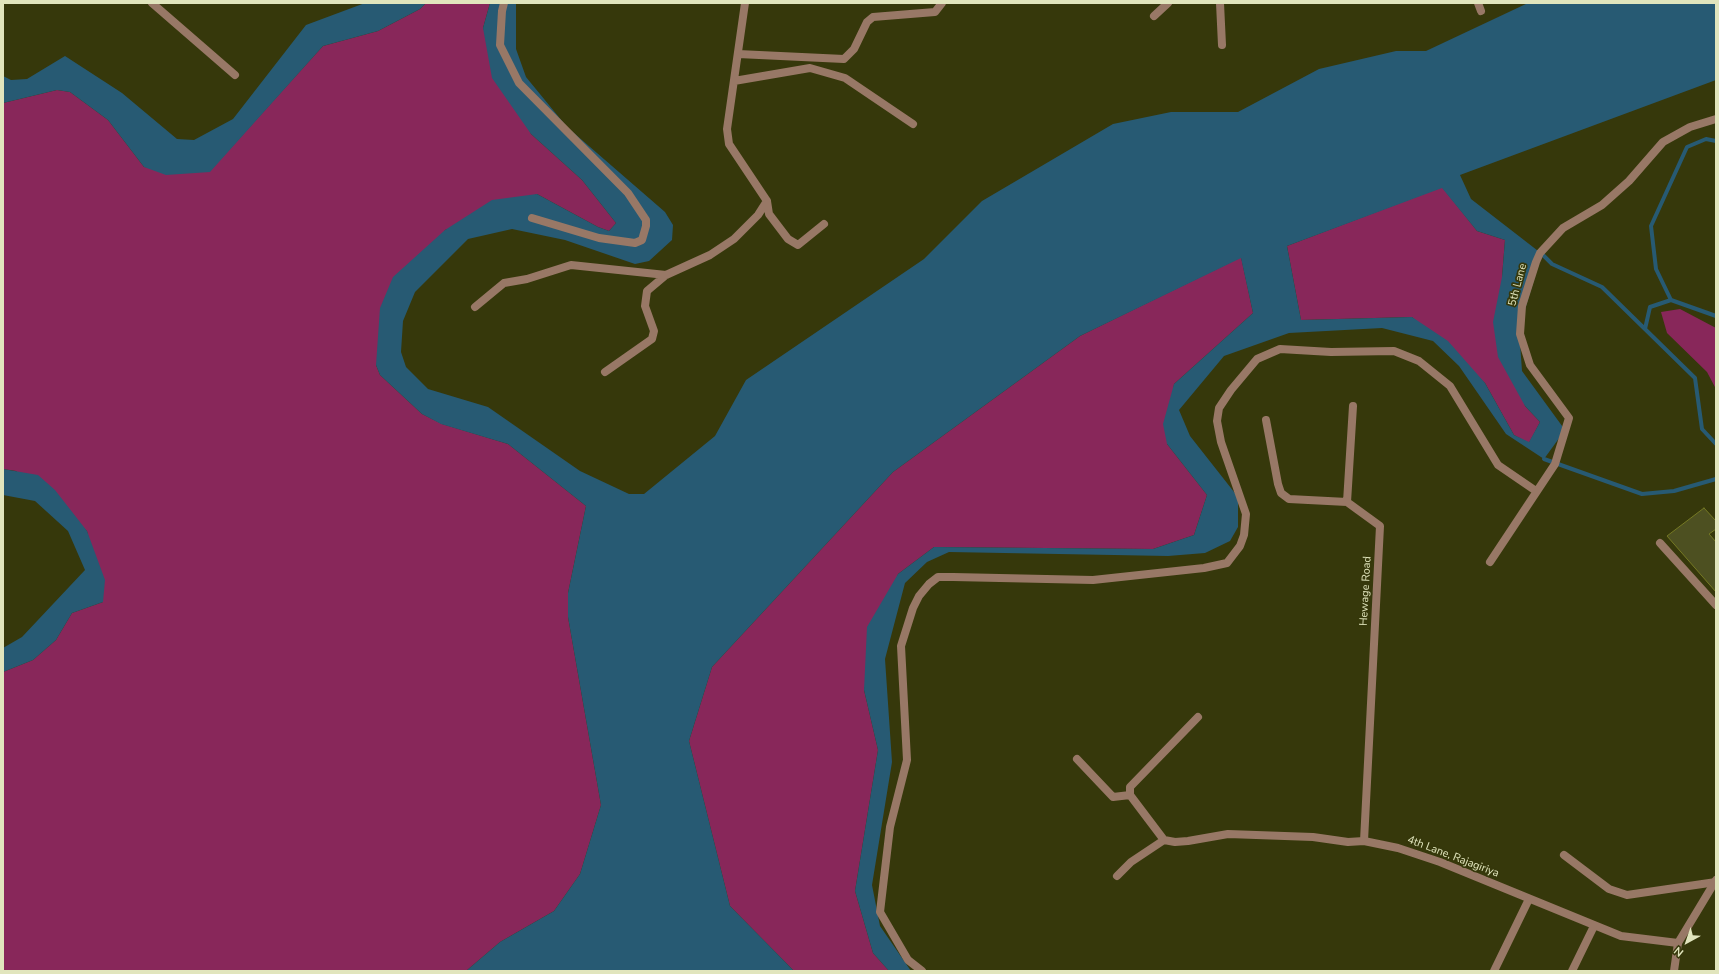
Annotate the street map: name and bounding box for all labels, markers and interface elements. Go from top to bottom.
street label: 5th Lane [1506,262,1530,308]
street label: Hewage Road [1358,556,1374,626]
street label: 4th Lane, Rajagiriya [1405,833,1501,881]
north arrow [1667,922,1707,962]
text: N [1671,943,1687,960]

